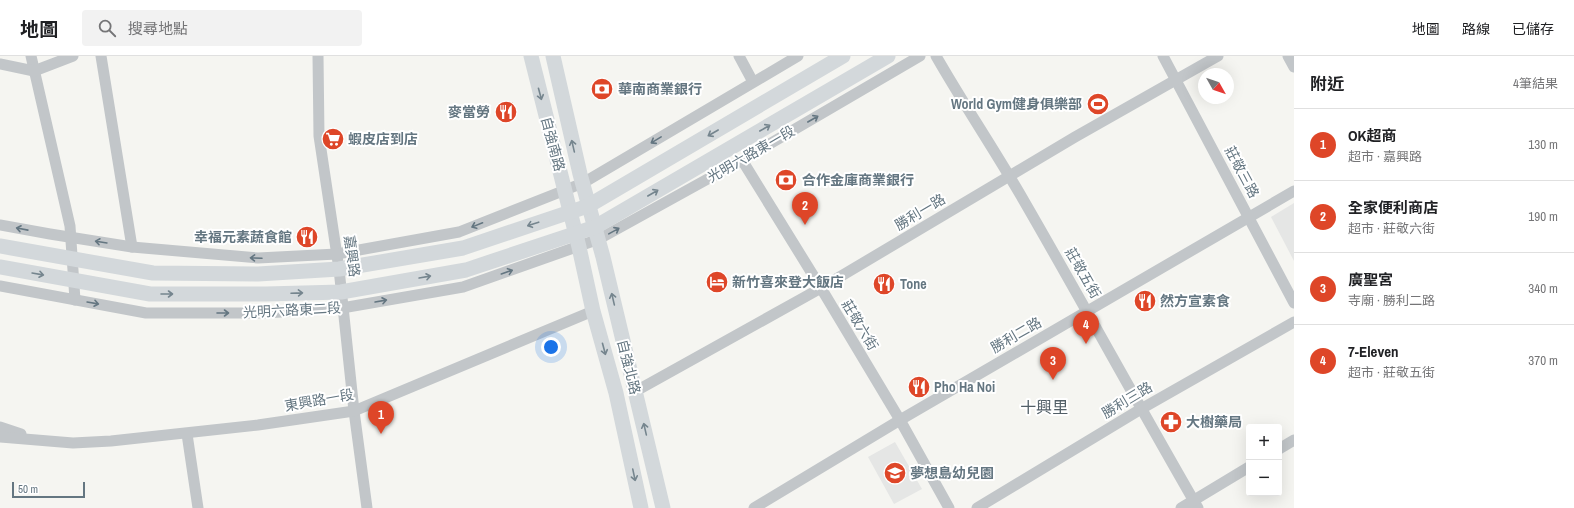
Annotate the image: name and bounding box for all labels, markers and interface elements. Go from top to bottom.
search box [82,10,362,46]
text: 地圖 [20,16,58,42]
icon: search [96,17,118,39]
text: 搜尋地點 [128,18,188,39]
text: 地圖 [1412,20,1440,38]
text: 路線 [1462,20,1490,38]
text: 已儲存 [1512,20,1554,38]
north arrow [1198,68,1234,104]
text: 附近 [1310,72,1344,95]
text: 4筆結果 [1513,75,1558,92]
bank icon: 華南商業銀行 [589,76,615,102]
place label: 華南商業銀行 [618,80,702,98]
one-way arrow [536,87,544,100]
sports icon: World Gym健身俱樂部 [1085,91,1111,117]
place label: World Gym健身俱樂部 [951,95,1082,113]
restaurant icon: 麥當勞 [493,99,519,125]
place label: 麥當勞 [448,103,490,121]
one-way arrow [807,114,819,122]
street label: 自強南路 [537,115,569,173]
street label: 光明六路東一段 [704,122,798,186]
one-way arrow [759,123,771,131]
text: OK超商 [1348,125,1396,146]
supermarket icon: 蝦皮店到店 [320,126,346,152]
one-way arrow [707,129,719,137]
place label: 蝦皮店到店 [348,130,418,148]
one-way arrow [650,136,662,144]
text: 1 [1320,136,1326,153]
text: 130 m [1528,136,1558,153]
one-way arrow [569,139,577,152]
street label: 莊敬三路 [1221,143,1263,201]
text: 超市 · 嘉興路 [1348,148,1422,165]
bank icon: 合作金庫商業銀行 [773,167,799,193]
place label: 合作金庫商業銀行 [802,171,914,189]
one-way arrow [647,189,659,197]
street label: 勝利一路 [891,190,949,234]
pin: 2 [792,192,818,225]
text: 全家便利商店 [1348,197,1438,218]
text: 2 [1320,208,1326,225]
text: 190 m [1528,208,1558,225]
text: 超市 · 莊敬六街 [1348,220,1435,237]
one-way arrow [527,221,540,228]
one-way arrow [471,222,483,230]
restaurant icon: 幸福元素蔬食館 [294,224,320,250]
one-way arrow [15,225,28,233]
one-way arrow [608,227,620,234]
place label: 幸福元素蔬食館 [194,228,292,246]
street label: 嘉興路 [340,234,364,278]
one-way arrow [95,238,108,246]
street label: 莊敬五街 [1061,244,1105,302]
one-way arrow [250,254,263,261]
one-way arrow [500,268,513,275]
hotel icon: 新竹喜來登大飯店 [704,269,730,295]
text: 廣聖宮 [1348,269,1393,290]
one-way arrow [31,270,44,278]
restaurant icon: Tone [871,271,897,297]
one-way arrow [418,273,431,281]
place label: 新竹喜來登大飯店 [732,273,844,291]
place label: Tone [900,275,927,293]
text: 3 [1320,280,1326,297]
text: 340 m [1528,280,1558,297]
restaurant icon: 然方宣素食 [1132,288,1158,314]
one-way arrow [290,289,303,297]
one-way arrow [160,290,173,298]
place label: 然方宣素食 [1160,292,1230,310]
text: 寺廟 · 勝利二路 [1348,292,1435,309]
one-way arrow [608,293,616,306]
street label: 莊敬六街 [838,296,882,354]
one-way arrow [374,297,387,305]
street label: 光明六路東二段 [243,298,341,322]
one-way arrow [87,299,100,307]
one-way arrow [216,309,229,317]
pin: 4 [1073,311,1099,344]
street label: 勝利二路 [987,313,1045,357]
your location [541,337,561,357]
street label: 自強北路 [613,338,645,396]
text: 7-Eleven [1348,341,1399,362]
one-way arrow [600,342,608,355]
pin: 3 [1040,347,1066,380]
text: 4 [1320,352,1326,369]
text: 370 m [1528,352,1558,369]
text: 超市 · 莊敬五街 [1348,364,1435,381]
restaurant icon: Pho Ha Noi [906,374,932,400]
place label: Pho Ha Noi [934,378,995,396]
street label: 勝利三路 [1098,378,1156,422]
street label: 東興路一段 [283,385,355,415]
district label: 十興里 [1020,396,1068,418]
pin: 1 [368,401,394,434]
pharmacy icon: 大樹藥局 [1158,409,1184,435]
place label: 大樹藥局 [1186,413,1242,431]
one-way arrow [640,423,648,436]
map controls [1246,424,1282,496]
button: + [1246,424,1282,460]
school or university icon: 夢想島幼兒園 [882,460,908,486]
button: − [1246,460,1282,496]
place label: 夢想島幼兒園 [910,464,994,482]
one-way arrow [630,468,638,481]
scale bar [12,480,85,499]
text: 50 m [18,482,38,496]

